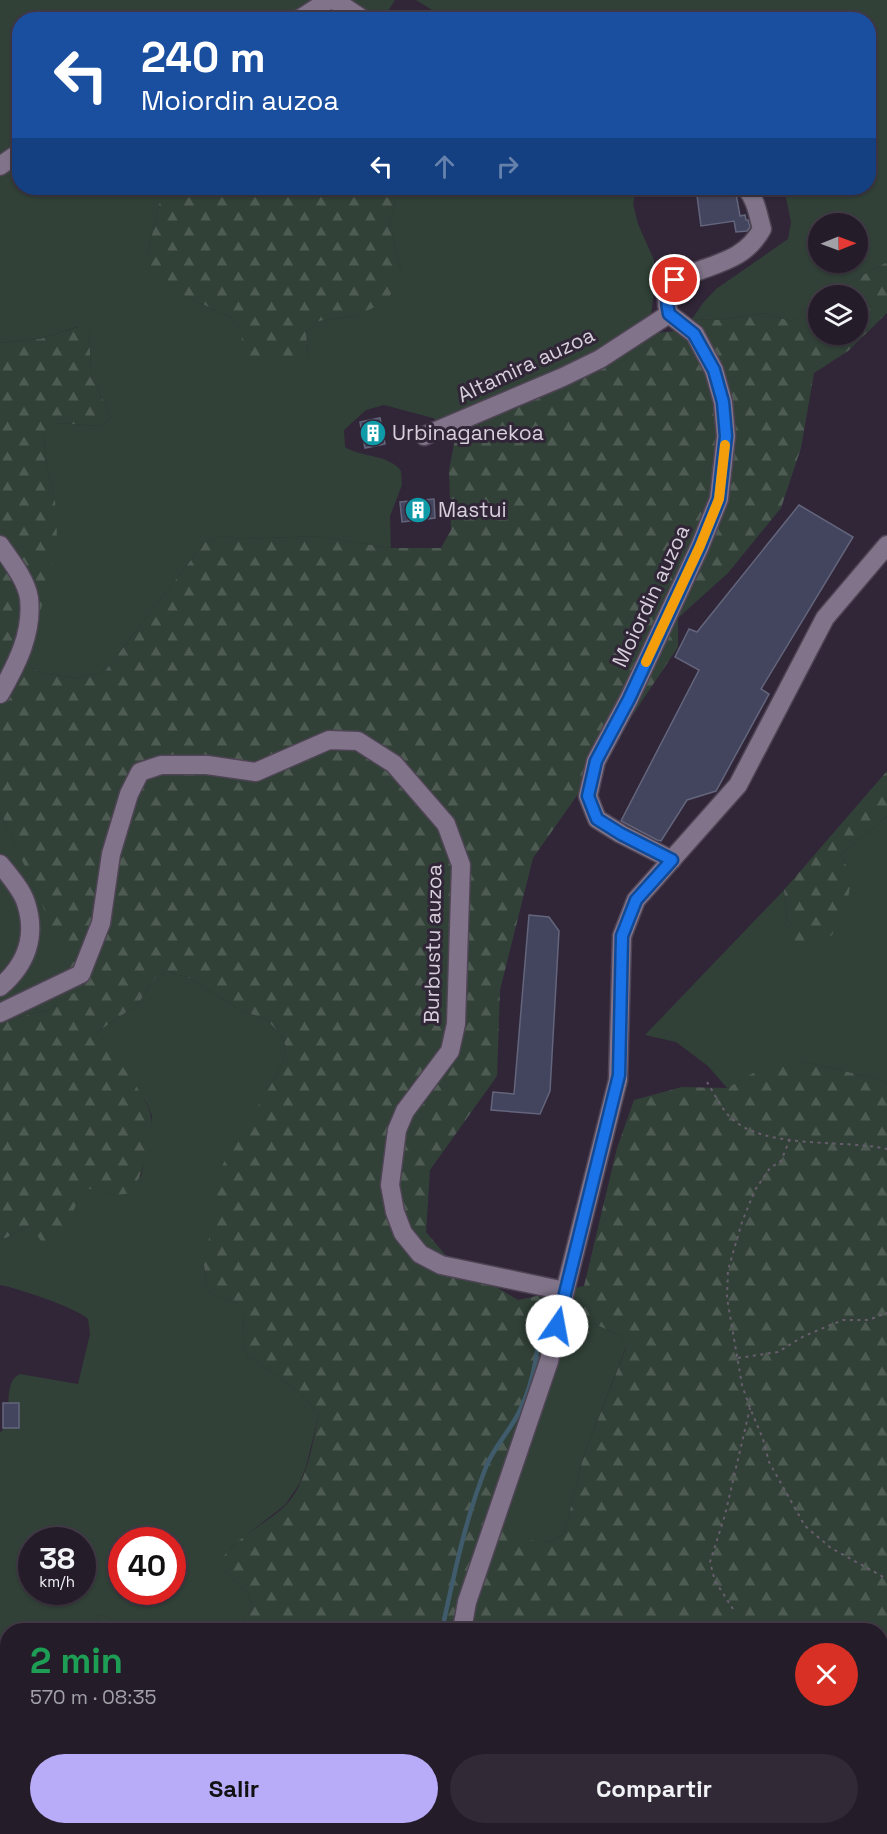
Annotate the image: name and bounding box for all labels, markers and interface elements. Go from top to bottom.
text: 240 m [141,31,266,84]
icon: left [42,36,120,114]
text: Moiordin auzoa [141,83,339,118]
icon: left [365,150,398,183]
icon: ahead [428,150,461,183]
icon: right [491,150,524,183]
north arrow [808,213,868,273]
map controls [808,213,868,345]
pin [649,254,700,305]
icon: arrive [658,263,691,296]
button: layers [808,285,868,345]
street label: Altamira auzoa [453,321,599,408]
building icon: Urbinaganekoa [358,418,388,448]
place label: Urbinaganekoa [392,419,544,446]
building icon: Mastui [403,495,433,525]
place label: Mastui [438,496,507,523]
street label: Moiordin auzoa [606,520,695,671]
street label: Burbustu auzoa [418,864,447,1024]
position arrow [525,1294,589,1358]
speed limit sign: 40 [108,1527,186,1605]
text: 38 [39,1539,75,1578]
text: km/h [39,1572,75,1591]
text: 2 min [30,1638,123,1684]
button: close [795,1643,858,1706]
text: 570 m · 08:35 [30,1684,156,1710]
button: Salir [30,1754,438,1823]
button: Compartir [450,1754,858,1823]

